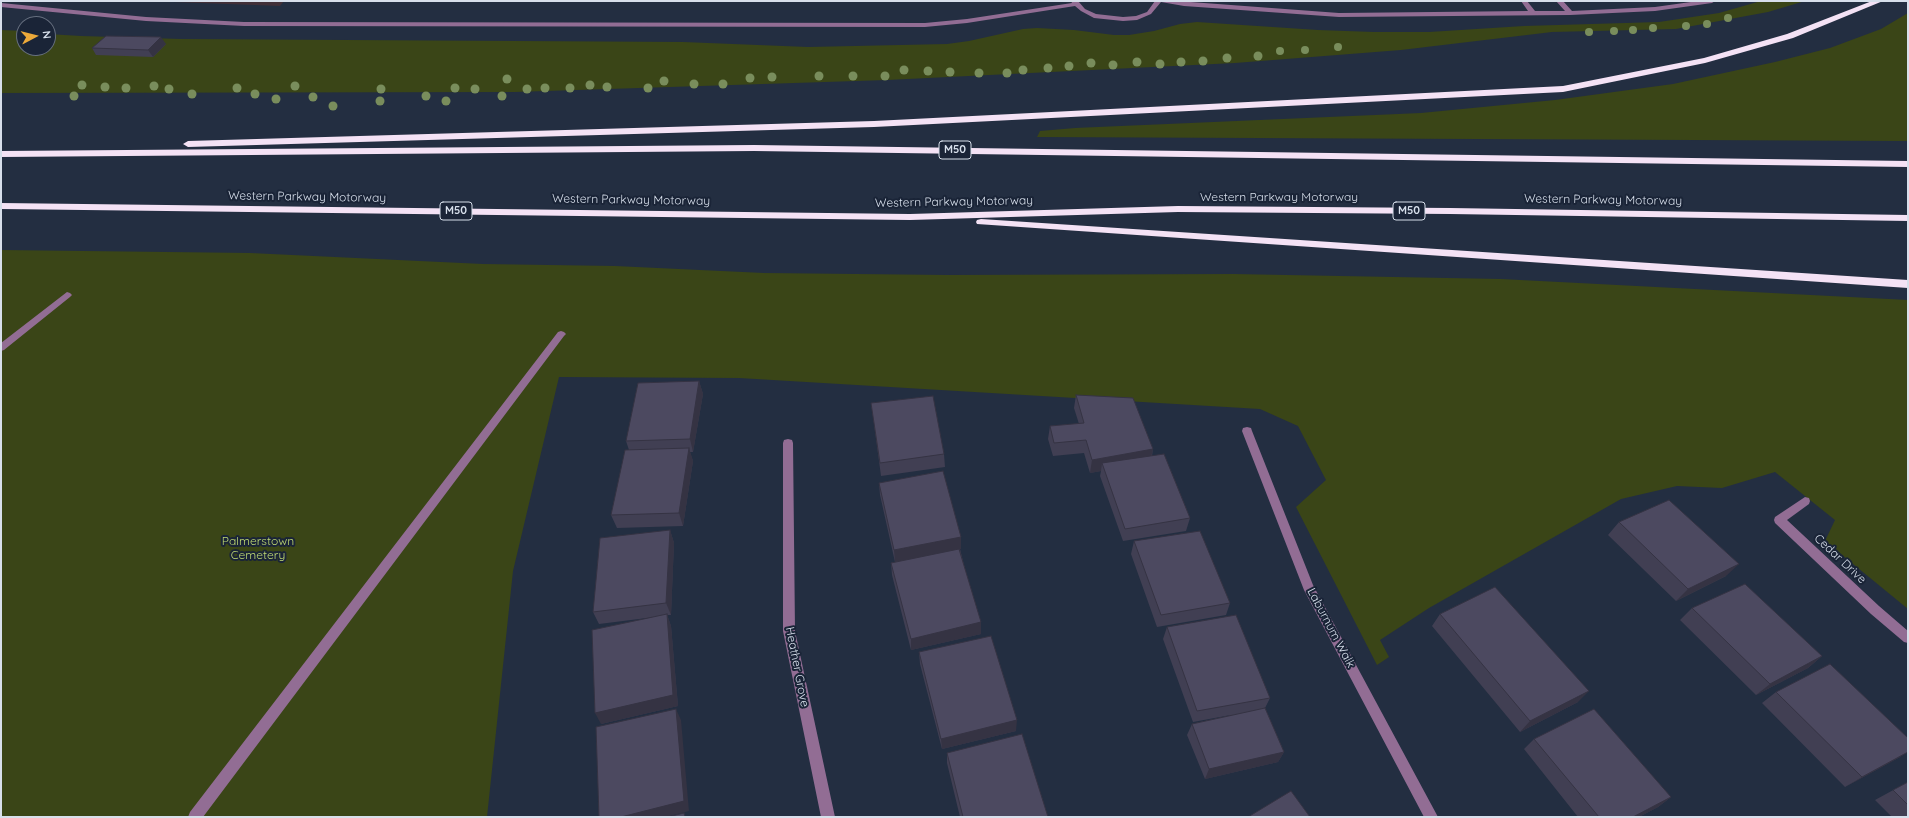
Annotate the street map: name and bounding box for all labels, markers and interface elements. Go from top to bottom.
north arrow [16,16,56,56]
text: N [39,30,54,40]
road number: M50 [939,141,971,159]
street label: Western Parkway Motorway [228,188,386,206]
street label: Western Parkway Motorway [1200,190,1358,204]
street label: Western Parkway Motorway [552,191,710,209]
street label: Western Parkway Motorway [1524,191,1682,209]
street label: Western Parkway Motorway [875,193,1033,211]
road number: M50 [440,202,472,220]
road number: M50 [1393,202,1425,220]
street label: Cedar Drive [1811,531,1869,587]
park label: Palmerstown Cemetery [222,534,294,562]
street label: Laburnum Walk [1304,586,1358,670]
street label: Heather Grove [782,626,812,708]

